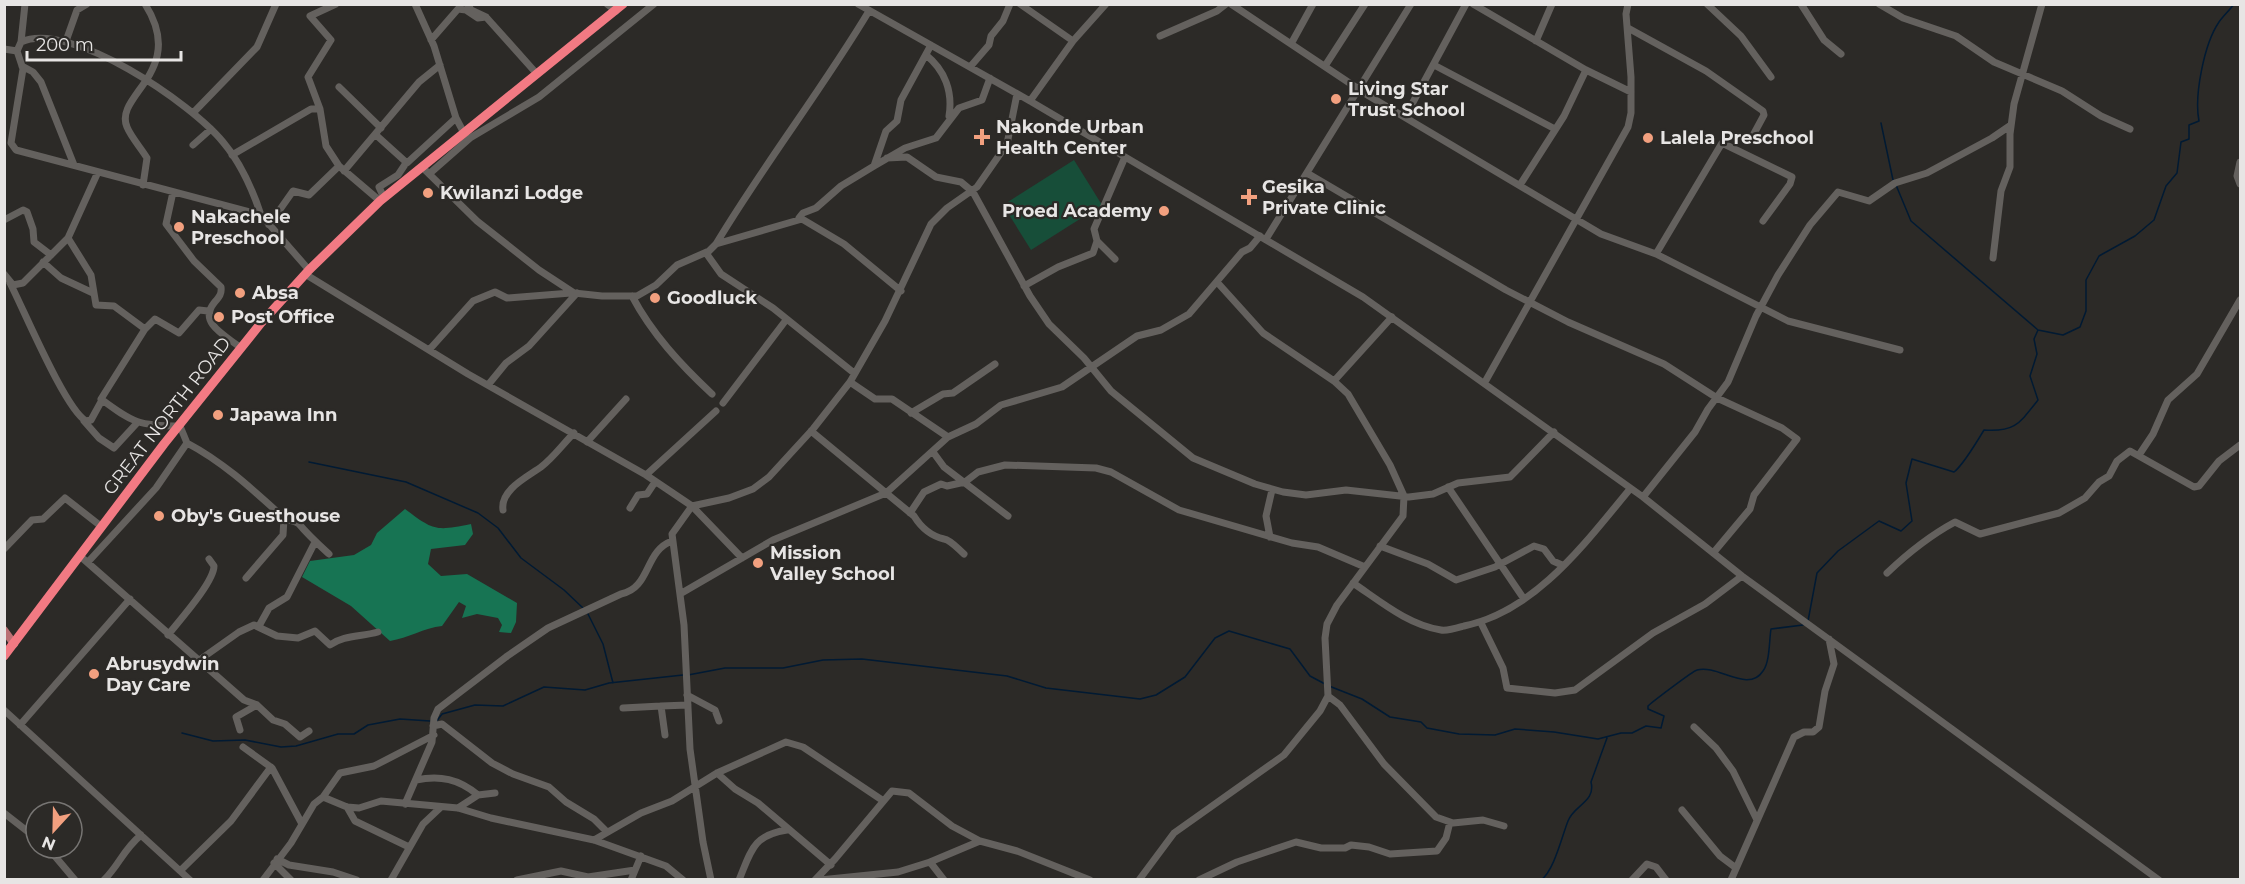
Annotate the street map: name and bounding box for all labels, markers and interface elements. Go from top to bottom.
scale bar [27,24,182,62]
text: 200 m [36,34,94,56]
place label: Living Star Trust School [1348,78,1465,121]
marker: Living Star Trust School [1329,92,1343,106]
place label: Nakonde Urban Health Center [996,116,1144,159]
place label: Lalela Preschool [1660,127,1814,149]
marker: Nakonde Urban Health Center [973,128,991,146]
marker: Lalela Preschool [1641,131,1655,145]
place label: Gesika Private Clinic [1262,176,1386,219]
place label: Kwilanzi Lodge [440,182,583,204]
marker: Kwilanzi Lodge [421,186,435,200]
marker: Gesika Private Clinic [1240,188,1258,206]
place label: Proed Academy [1002,200,1152,222]
marker: Proed Academy [1157,204,1171,218]
place label: Nakachele Preschool [191,206,291,249]
marker: Nakachele Preschool [172,220,186,234]
place label: Absa [251,282,299,304]
marker: Absa [233,286,247,300]
place label: Goodluck [667,287,757,309]
marker: Goodluck [648,291,662,305]
place label: Post Office [231,306,335,328]
marker: Post Office [212,310,226,324]
street label: GREAT NORTH ROAD [99,333,235,499]
place label: Japawa Inn [229,404,337,426]
marker: Japawa Inn [211,408,225,422]
place label: Oby's Guesthouse [171,505,340,527]
marker: Oby's Guesthouse [152,509,166,523]
place label: Mission Valley School [769,542,895,585]
marker: Mission Valley School [751,556,765,570]
place label: Abrusydwin Day Care [105,653,220,696]
marker: Abrusydwin Day Care [87,667,101,681]
north arrow [24,800,84,860]
text: N [39,832,58,855]

